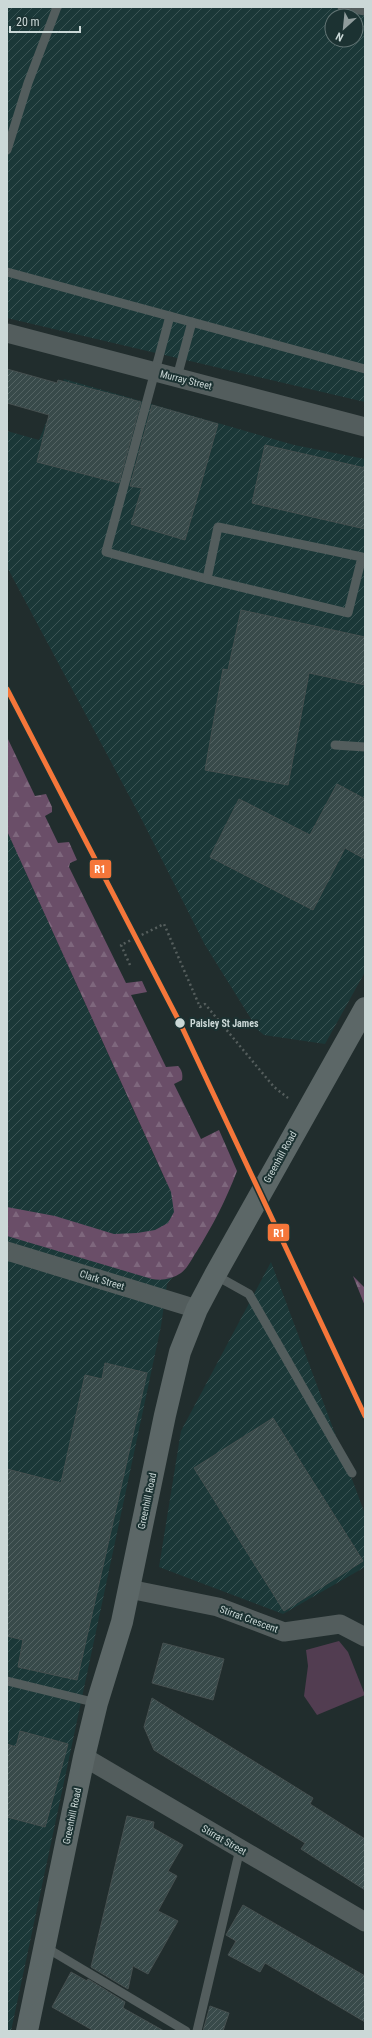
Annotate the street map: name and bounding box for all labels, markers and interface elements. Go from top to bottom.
scale bar [10,8,80,34]
north arrow [324,8,364,48]
text: 20 m [16,15,40,29]
text: N [334,29,346,44]
street label: Murray Street [159,368,213,392]
line badge: R1 [89,859,112,879]
text: R1 [94,863,106,876]
marker: Paisley St James [173,1016,187,1030]
place label: Paisley St James [190,1018,259,1029]
street label: Greenhill Road [261,1129,299,1185]
line badge: R1 [267,1223,290,1242]
text: R1 [273,1227,285,1240]
street label: Clark Street [78,1268,126,1292]
street label: Greenhill Road [136,1472,158,1530]
street label: Stirrat Crescent [218,1603,280,1635]
street label: Greenhill Road [61,1787,83,1845]
street label: Stirrat Street [200,1823,248,1857]

